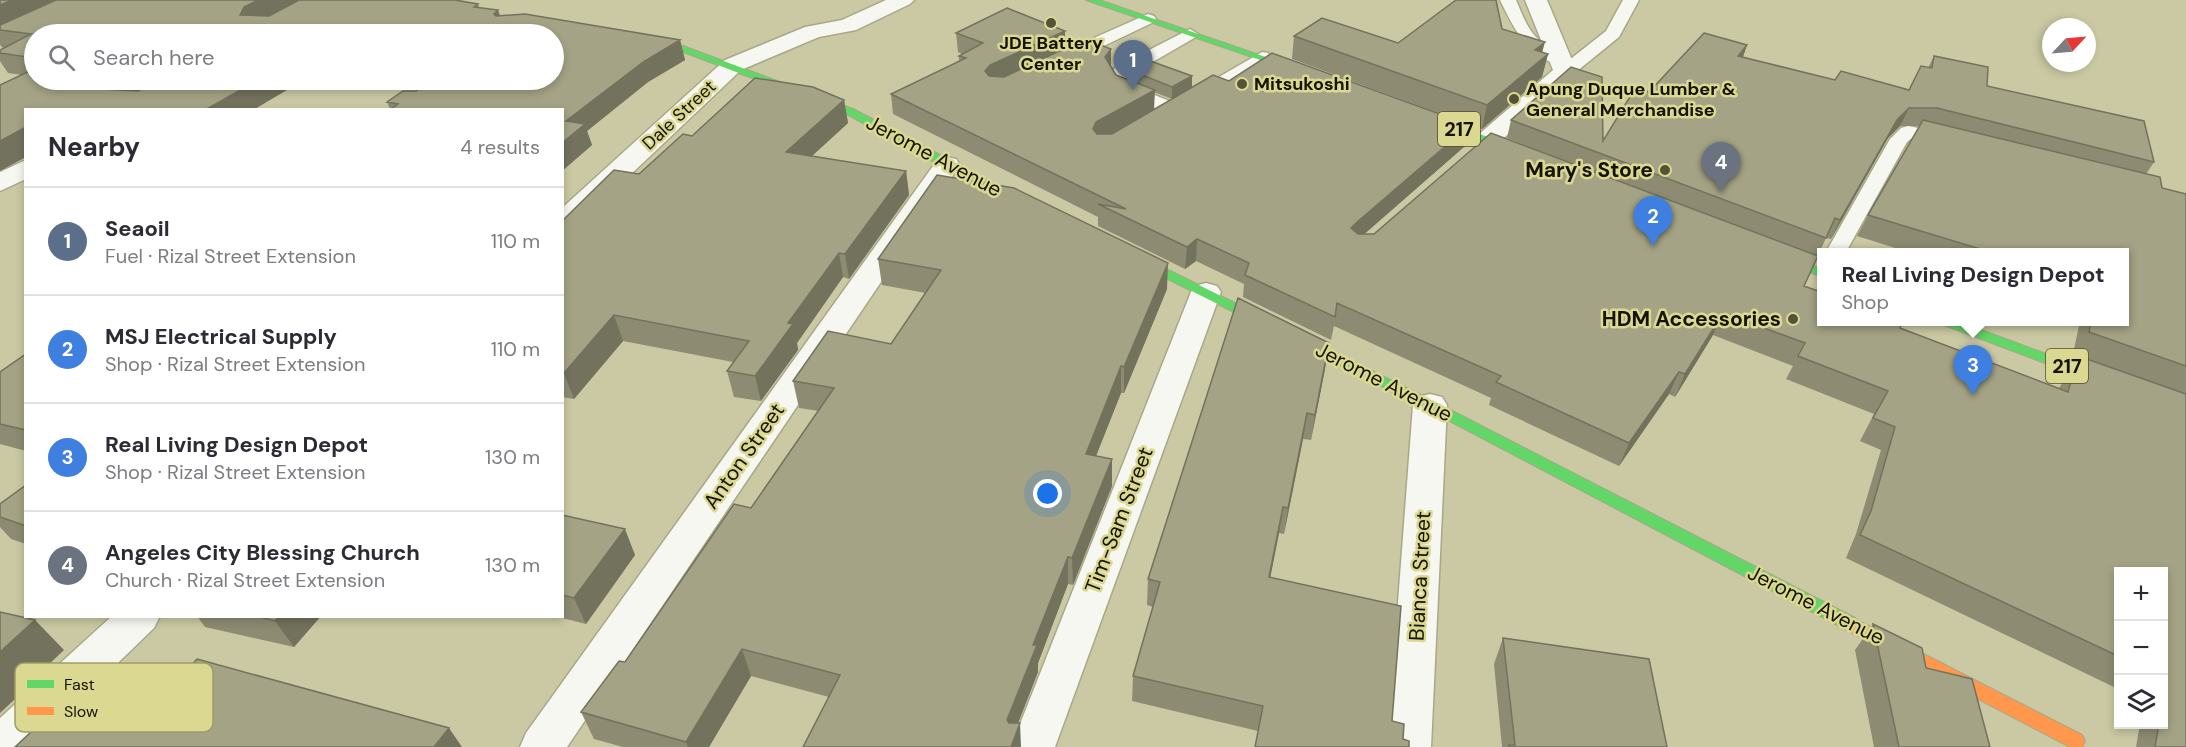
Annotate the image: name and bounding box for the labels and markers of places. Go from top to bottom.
marker: JDE Battery Center [1044,16,1058,30]
place label: JDE Battery Center [999,31,1103,76]
pin: 1 [1114,40,1152,90]
place label: Mitsukoshi [1254,72,1350,96]
marker: Mitsukoshi [1235,77,1249,91]
place label: Apung Duque Lumber & General Merchandise [1526,77,1736,122]
marker: Apung Duque Lumber & General Merchandise [1507,92,1521,106]
pin: 4 [1702,142,1740,192]
place label: Mary's Store [1525,156,1653,184]
marker: Mary's Store [1658,163,1672,177]
pin: 2 [1634,196,1672,246]
place label: HDM Accessories [1602,305,1781,333]
marker: HDM Accessories [1786,312,1800,326]
pin: 3 [1954,346,1992,395]

